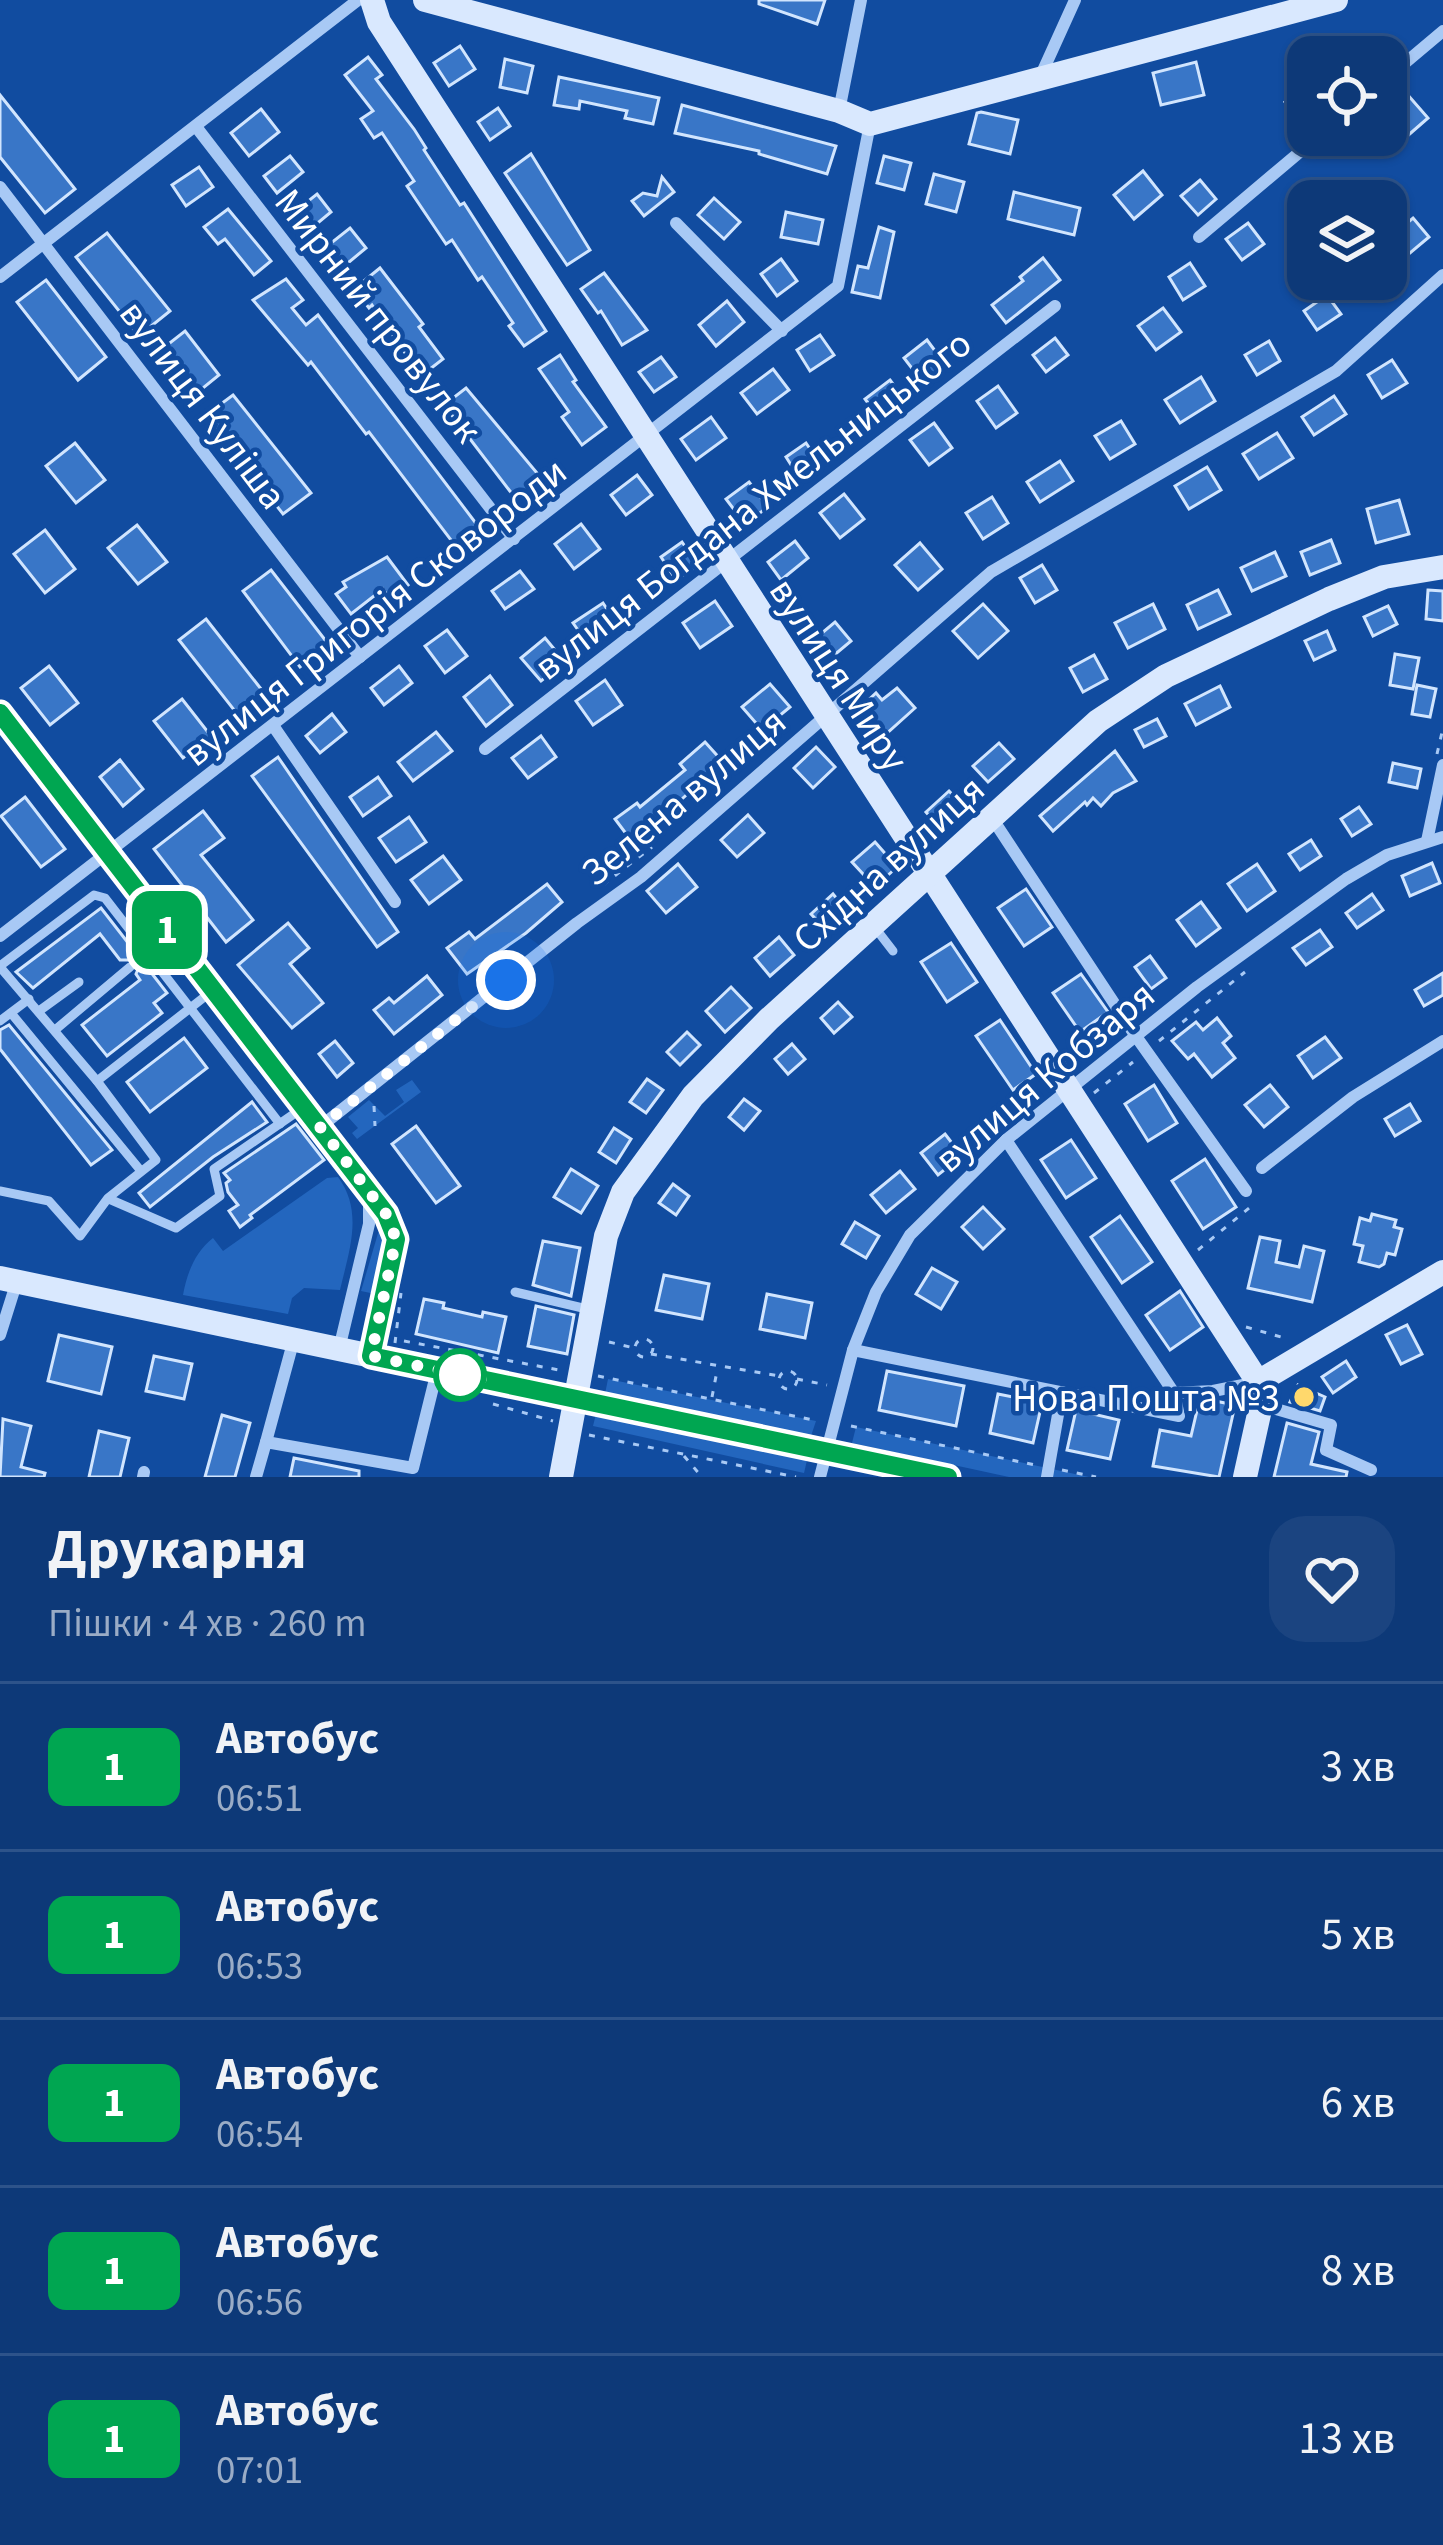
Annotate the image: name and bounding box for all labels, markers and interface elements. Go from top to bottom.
map controls [1287,36,1407,300]
button: locate [1287,36,1407,156]
street label: Мирний провулок [260,177,495,455]
button: layers [1287,180,1407,300]
street label: вулиця Куліша [105,289,300,521]
street label: вулиця Богдана Хмельницького [522,317,984,694]
street label: вулиця Григорія Сковороди [171,445,579,781]
street label: вулиця Миру [755,568,922,783]
street label: Зелена вулиця [570,695,799,900]
street label: Східна вулиця [781,763,998,966]
line badge: 1 [128,891,206,969]
text: 1 [156,900,178,960]
your location [476,950,536,1010]
street label: вулиця Кобзаря [923,969,1168,1187]
unlabelled marker [435,1350,485,1400]
place label: Нова Пошта №3 [1012,1371,1280,1427]
marker: Нова Пошта №3 [1291,1384,1317,1410]
text: Друкарня [48,1510,307,1591]
button: heart [1269,1516,1395,1642]
text: Пішки · 4 хв · 260 m [48,1596,367,1652]
text: Автобус [216,1707,379,1771]
text: 3 хв [1321,1735,1395,1799]
text: 1 [103,1737,125,1797]
text: 06:51 [216,1771,303,1827]
text: Автобус [216,1875,379,1939]
text: 5 хв [1321,1903,1395,1967]
text: 1 [103,1905,125,1965]
text: 06:53 [216,1939,303,1995]
text: Автобус [216,2043,379,2107]
text: 6 хв [1321,2071,1395,2135]
text: 1 [103,2073,125,2133]
text: 06:54 [216,2107,303,2163]
text: Автобус [216,2211,379,2275]
text: 8 хв [1321,2239,1395,2303]
text: 1 [103,2241,125,2301]
text: 06:56 [216,2275,303,2331]
text: Автобус [216,2379,379,2443]
text: 13 хв [1298,2407,1395,2471]
text: 1 [103,2409,125,2469]
text: 07:01 [216,2443,303,2499]

